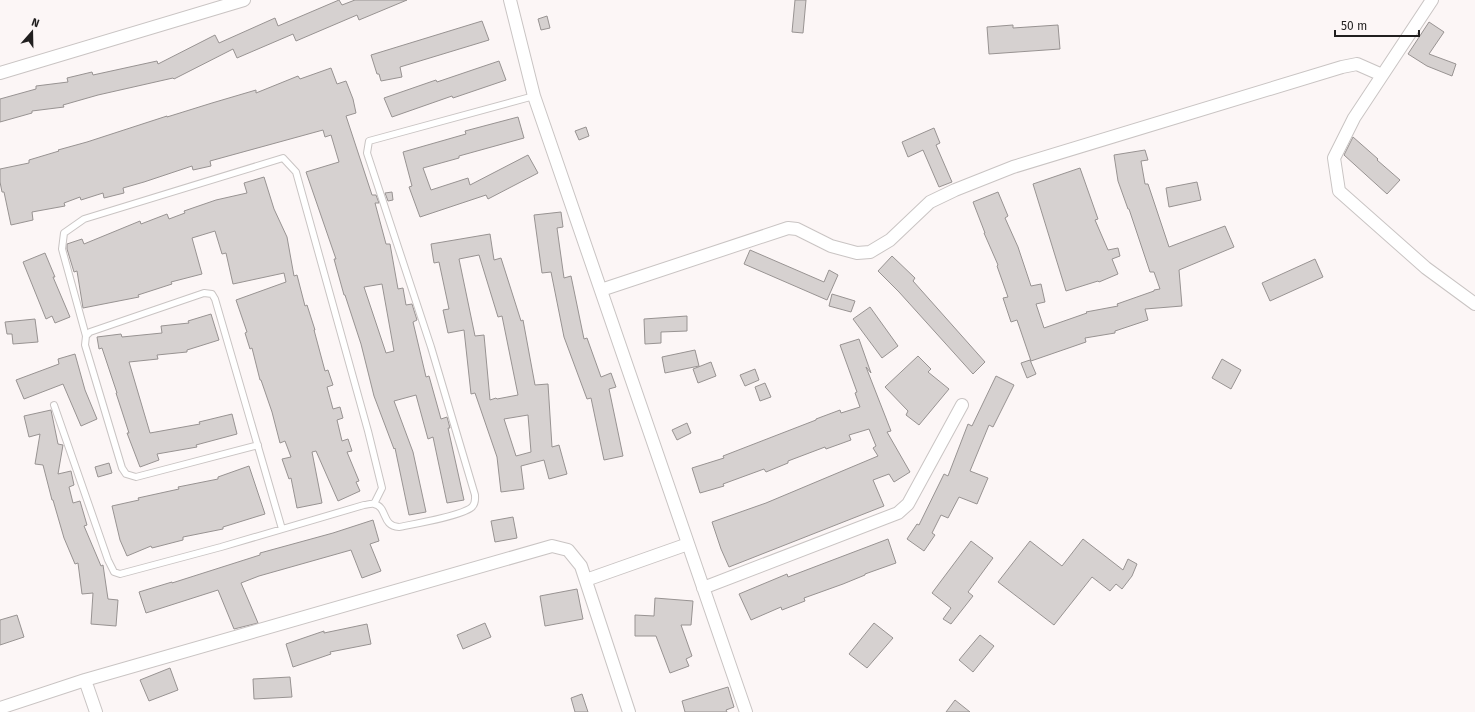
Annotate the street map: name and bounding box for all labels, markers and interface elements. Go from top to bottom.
north arrow [12,12,52,52]
scale bar [1335,12,1419,38]
text: N [30,16,41,30]
text: 50 m [1341,19,1367,33]

